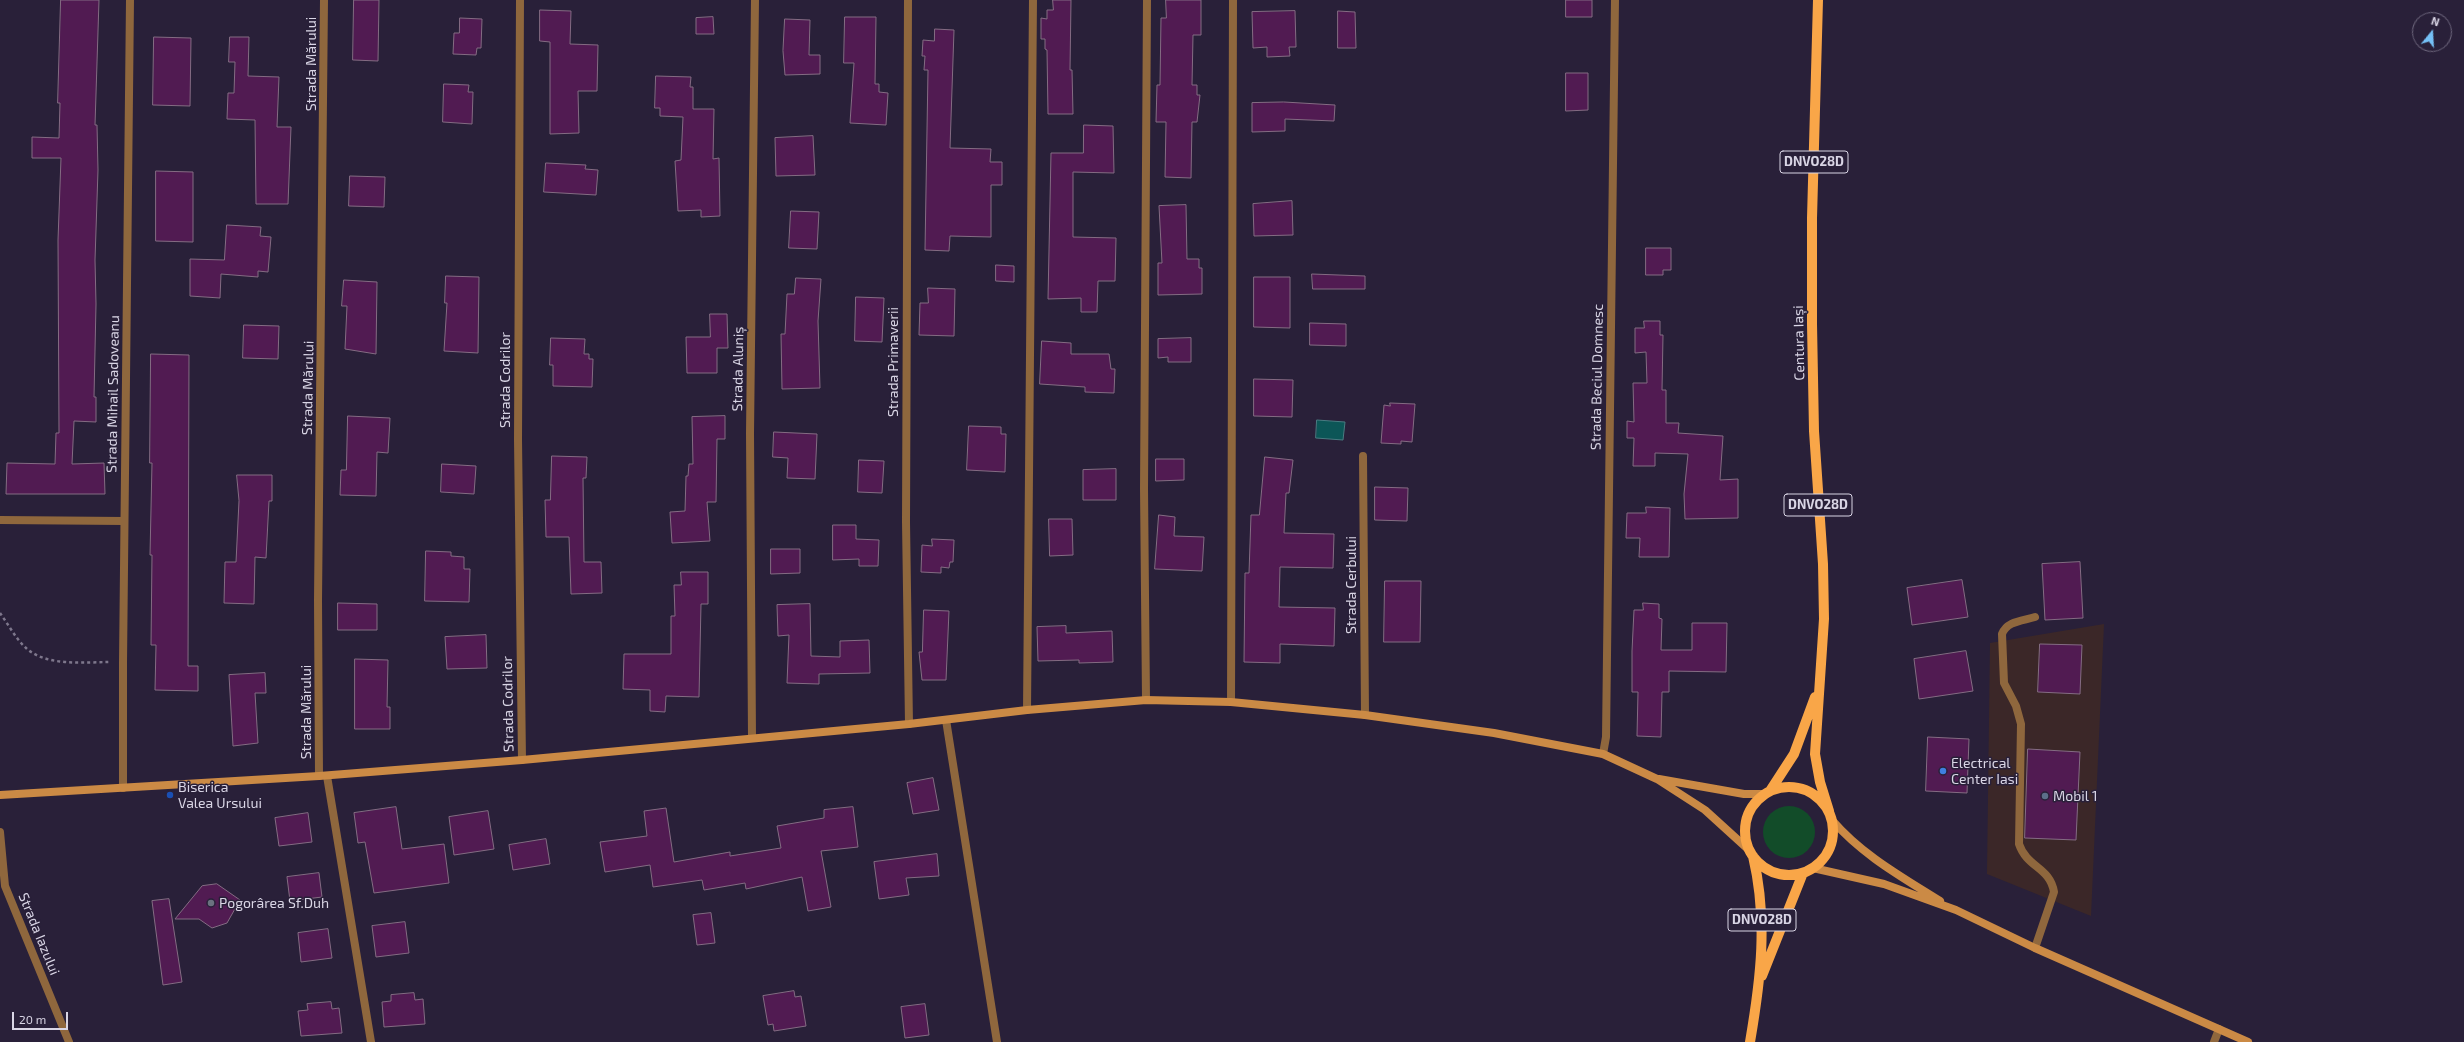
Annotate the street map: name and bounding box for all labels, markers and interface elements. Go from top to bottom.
north arrow [2412,12,2452,52]
text: N [2430,14,2441,28]
street label: Strada Mărului [303,17,319,111]
road number: DNVO28D [1780,151,1848,173]
street label: Strada Beciul Domnesc [1587,304,1607,450]
street label: Centura Iași [1790,305,1808,381]
street label: Strada Primaverii [885,307,901,417]
street label: Strada Mihail Sadoveanu [103,315,123,473]
street label: Strada Aluniș [729,326,747,412]
street label: Strada Codrilor [497,332,513,428]
street label: Strada Mărului [299,341,317,435]
road number: DNVO28D [1784,494,1852,516]
street label: Strada Cerbului [1343,536,1359,634]
street label: Strada Codrilor [499,656,517,752]
street label: Strada Mărului [298,665,314,759]
place label: Electrical Center Iasi [1951,755,2018,788]
marker: Electrical Center Iasi [1938,766,1948,776]
place label: Biserica Valea Ursului [178,779,262,812]
place label: Mobil 1 [2053,788,2098,804]
marker: Biserica Valea Ursului [165,790,175,800]
marker: Mobil 1 [2040,791,2050,801]
street label: Strada Iazului [15,890,63,978]
place label: Pogorârea Sf.Duh [219,895,329,911]
marker: Pogorârea Sf.Duh [206,898,216,908]
road number: DNVO28D [1728,909,1796,931]
scale bar [14,1004,70,1030]
text: 20 m [19,1012,46,1026]

